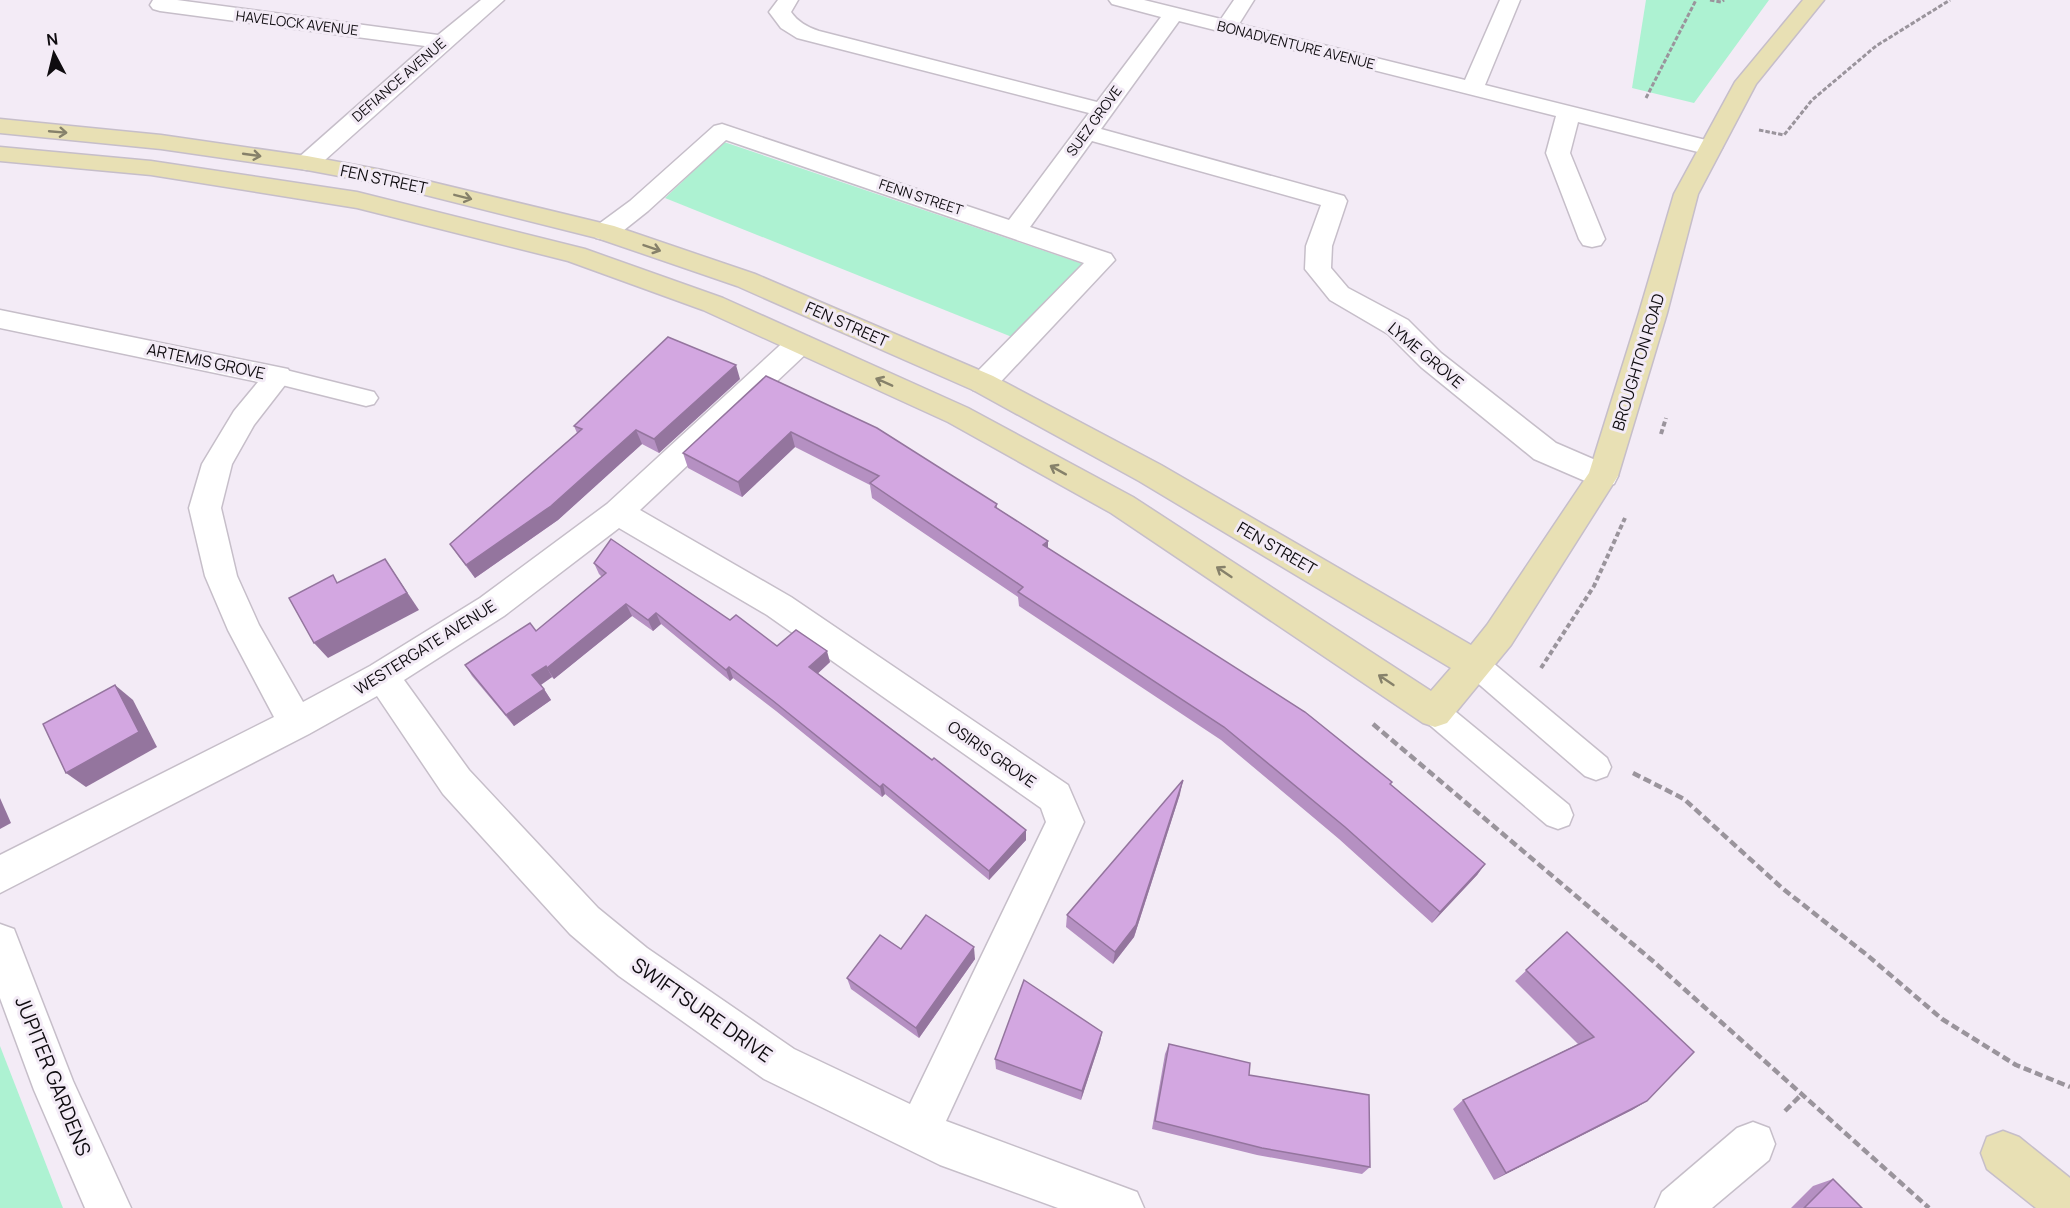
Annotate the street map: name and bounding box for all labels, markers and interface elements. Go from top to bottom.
street label: HAVELOCK AVENUE [235,6,360,39]
street label: BONADVENTURE AVENUE [1215,16,1377,73]
north arrow [24,24,84,84]
text: N [45,27,59,51]
street label: DEFIANCE AVENUE [348,34,450,126]
street label: SUEZ GROVE [1062,82,1126,160]
one-way arrow [48,127,68,138]
one-way arrow [241,150,261,161]
street label: FEN STREET [338,159,430,199]
street label: FENN STREET [877,174,966,219]
one-way arrow [454,192,473,204]
one-way arrow [642,243,661,254]
street label: BROUGHTON ROAD [1607,290,1669,433]
street label: FEN STREET [802,296,892,352]
street label: LYME GROVE [1384,317,1468,393]
street label: ARTEMIS GROVE [145,338,267,384]
one-way arrow [875,376,894,387]
one-way arrow [1050,463,1067,475]
street label: FEN STREET [1233,516,1321,580]
one-way arrow [1216,566,1233,578]
street label: WESTERGATE AVENUE [350,594,500,700]
one-way arrow [1379,674,1395,686]
street label: OSIRIS GROVE [943,715,1041,793]
street label: SWIFTSURE DRIVE [627,951,778,1068]
street label: JUPITER GARDENS [9,992,98,1160]

